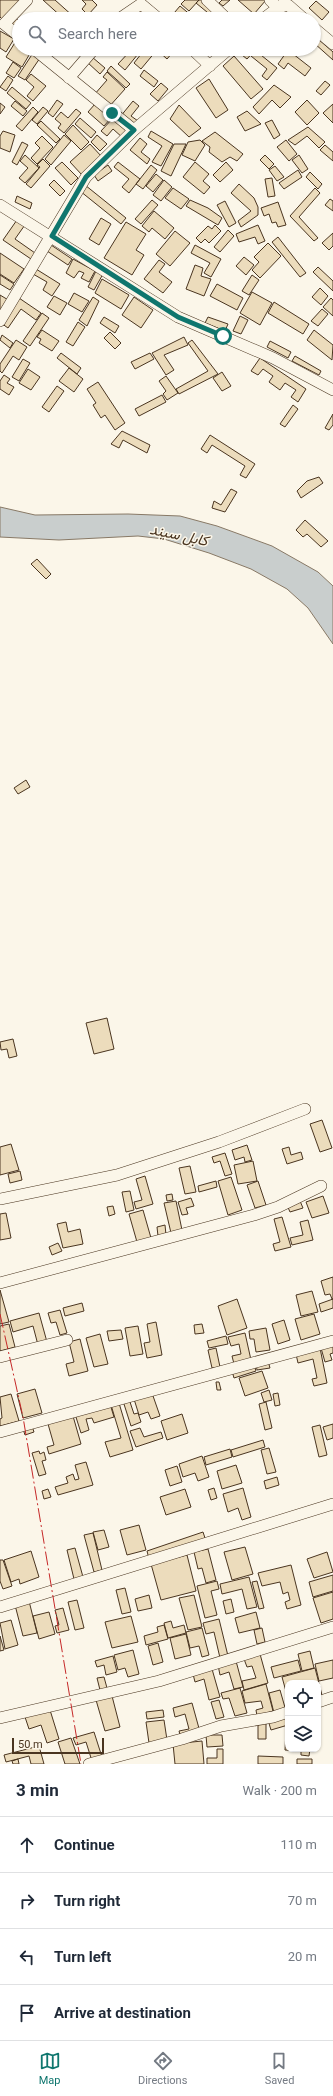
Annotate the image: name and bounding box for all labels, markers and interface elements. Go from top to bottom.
search box [12,12,321,56]
icon: search [26,23,48,45]
text: Search here [58,25,137,43]
route end [103,104,121,122]
route start [214,327,232,345]
water label: کابل سيند [148,520,212,550]
map controls [285,1680,321,1752]
button: locate [285,1680,321,1716]
button: layers [285,1716,321,1752]
scale bar [12,1736,104,1755]
text: 50 m [18,1738,43,1751]
text: 3 min [16,1780,59,1800]
text: Walk · 200 m [242,1783,317,1798]
icon: ahead [16,1834,38,1856]
text: Continue [54,1836,115,1854]
text: 110 m [280,1837,317,1852]
icon: right [16,1890,38,1912]
text: Turn right [54,1892,120,1910]
text: 70 m [288,1893,317,1908]
icon: left [16,1946,38,1968]
text: Turn left [54,1948,111,1966]
text: 20 m [288,1949,317,1964]
icon: arrive [16,2002,38,2024]
text: Arrive at destination [54,2004,191,2022]
tab: Map [39,2050,61,2087]
tab: Directions [138,2050,187,2087]
tab: Saved [265,2050,294,2087]

